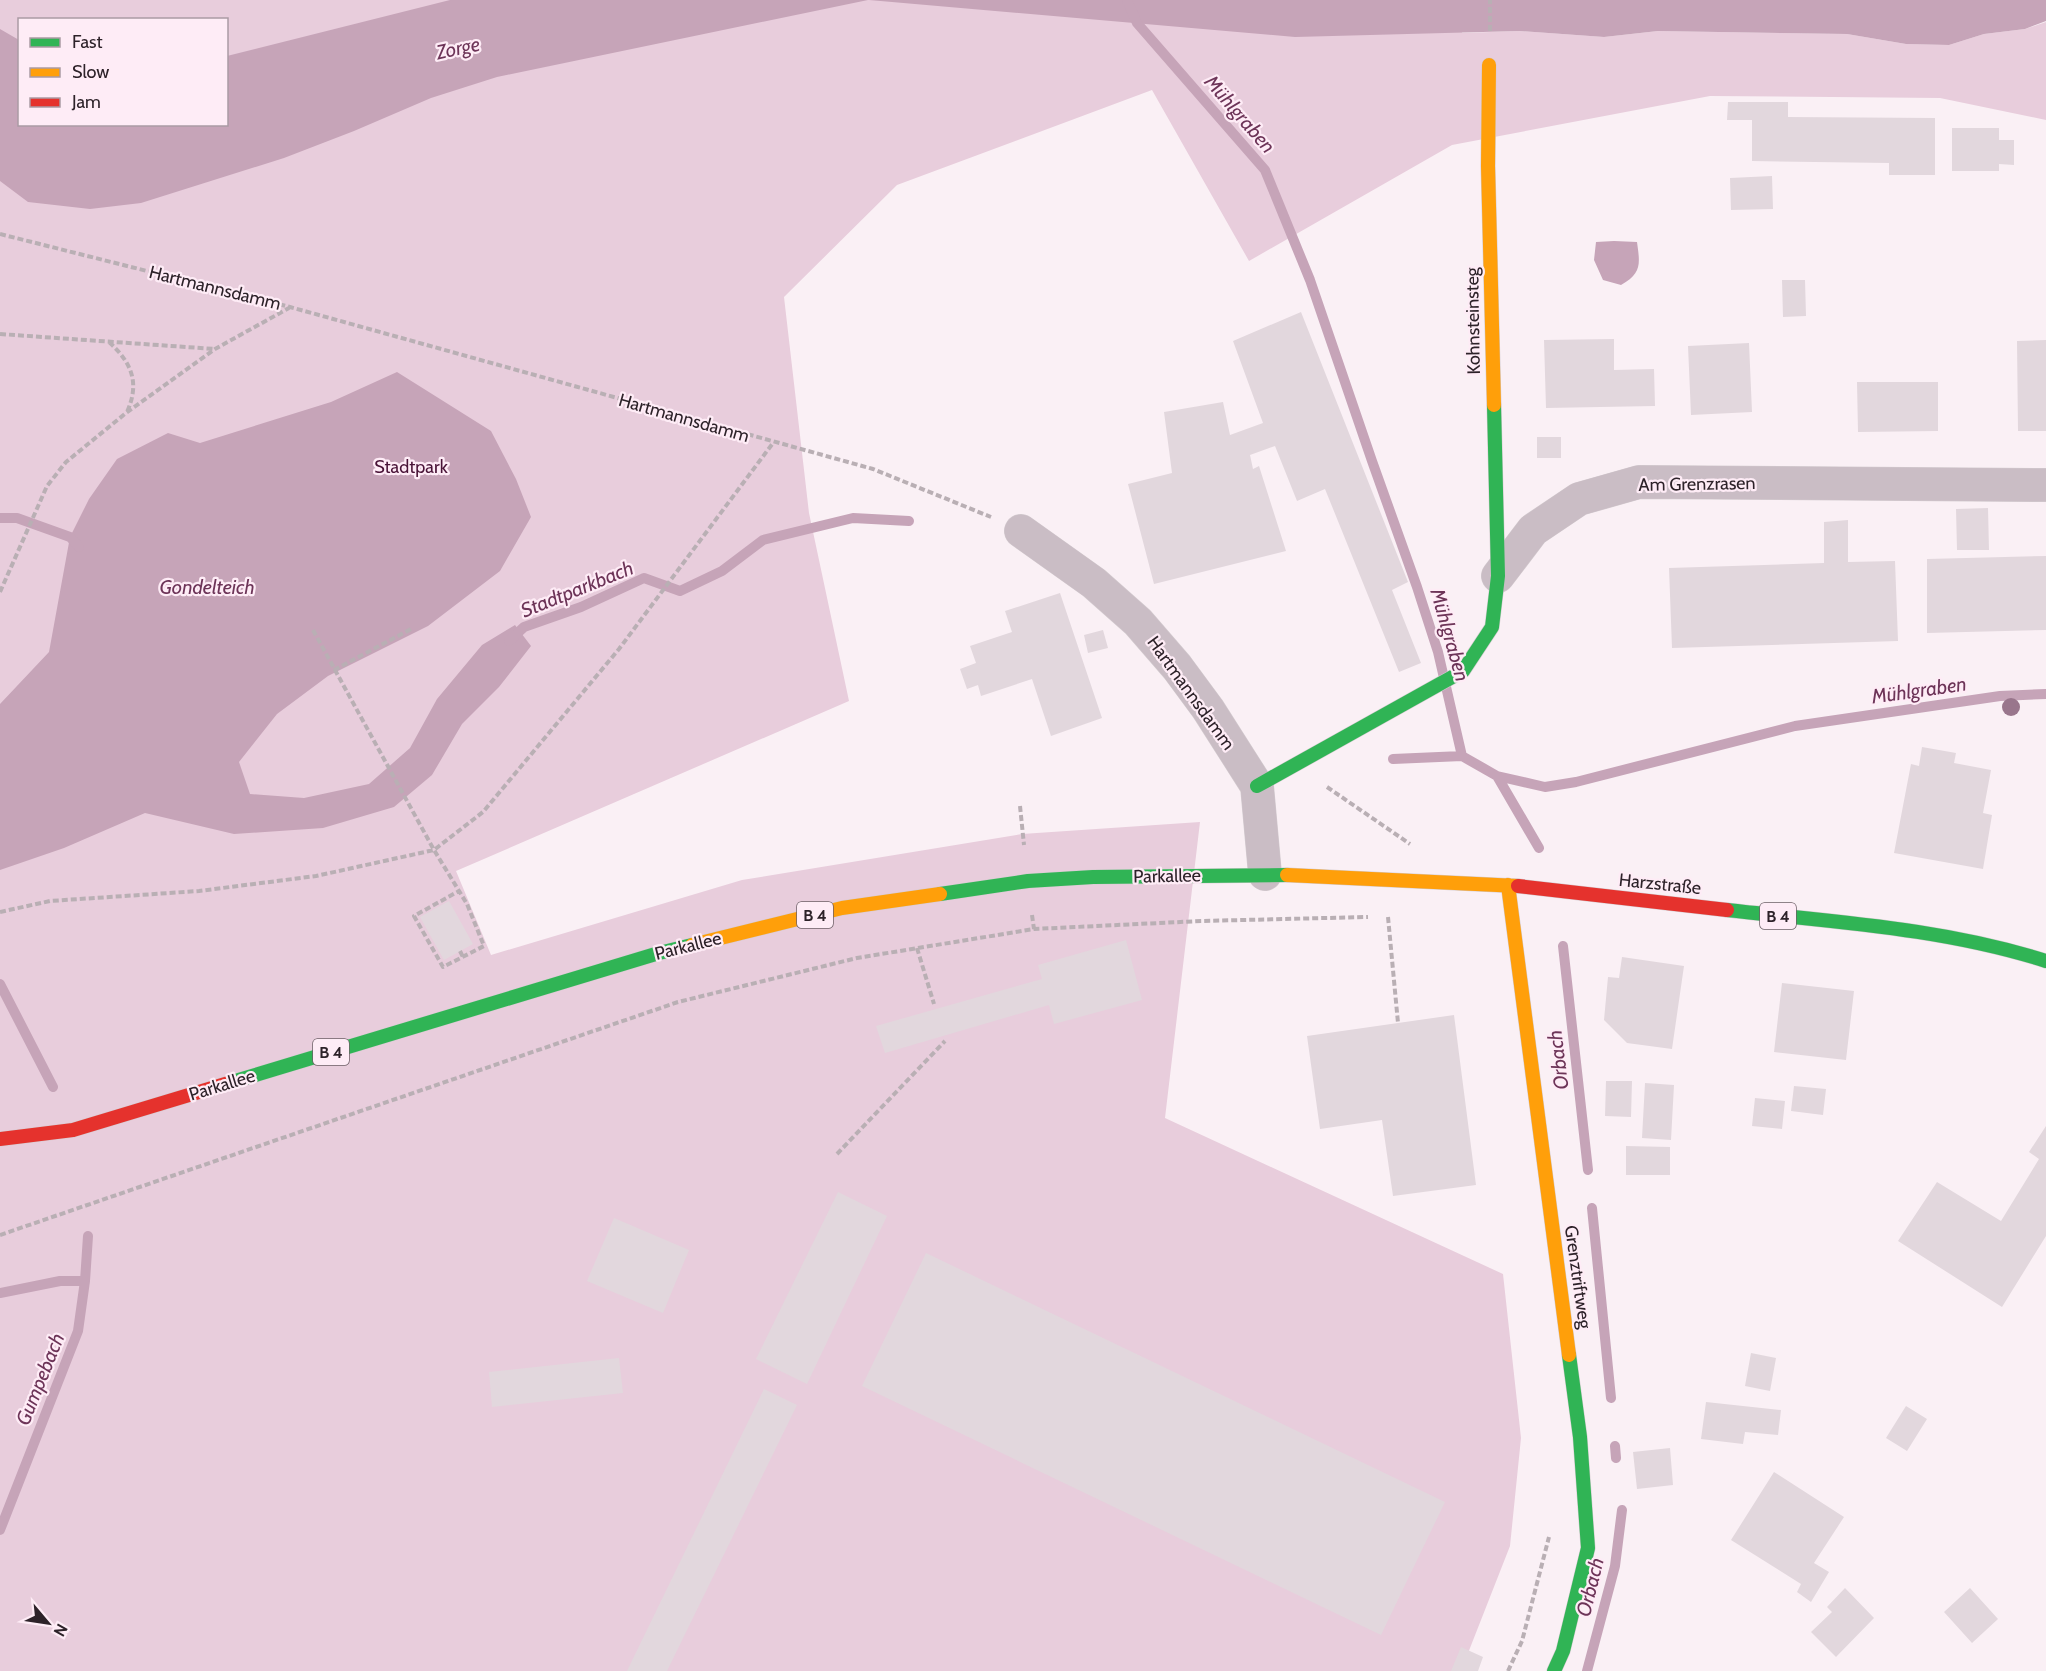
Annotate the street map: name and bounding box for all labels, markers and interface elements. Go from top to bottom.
legend [18,18,228,126]
text: Fast [72,31,103,53]
water label: Zorge [433,32,482,65]
text: Slow [72,61,109,83]
water label: Mühlgraben [1199,69,1280,158]
text: Jam [71,91,101,113]
street label: Hartmannsdamm [147,261,283,315]
street label: Kohnsteinsteg [1461,266,1485,375]
street label: Hartmannsdamm [616,389,752,447]
park label: Stadtpark [374,456,449,478]
street label: Am Grenzrasen [1638,472,1756,496]
water label: Stadtparkbach [517,556,637,622]
water label: Gondelteich [159,575,255,599]
water label: Mühlgraben [1425,585,1475,684]
street label: Hartmannsdamm [1142,632,1240,754]
water label: Mühlgraben [1869,671,1968,709]
street label: Parkallee [1133,864,1201,888]
street label: Harzstraße [1618,869,1702,899]
road number: B 4 [797,902,833,928]
road number: B 4 [1760,903,1796,929]
street label: Parkallee [652,927,724,965]
water label: Orbach [1542,1029,1574,1091]
road number: B 4 [313,1039,349,1065]
street label: Parkallee [186,1065,258,1105]
street label: Grenztriftweg [1560,1224,1596,1331]
water label: Gumpebach [11,1329,69,1429]
water label: Orbach [1571,1555,1609,1619]
north arrow [18,1593,78,1653]
text: N [50,1620,72,1640]

